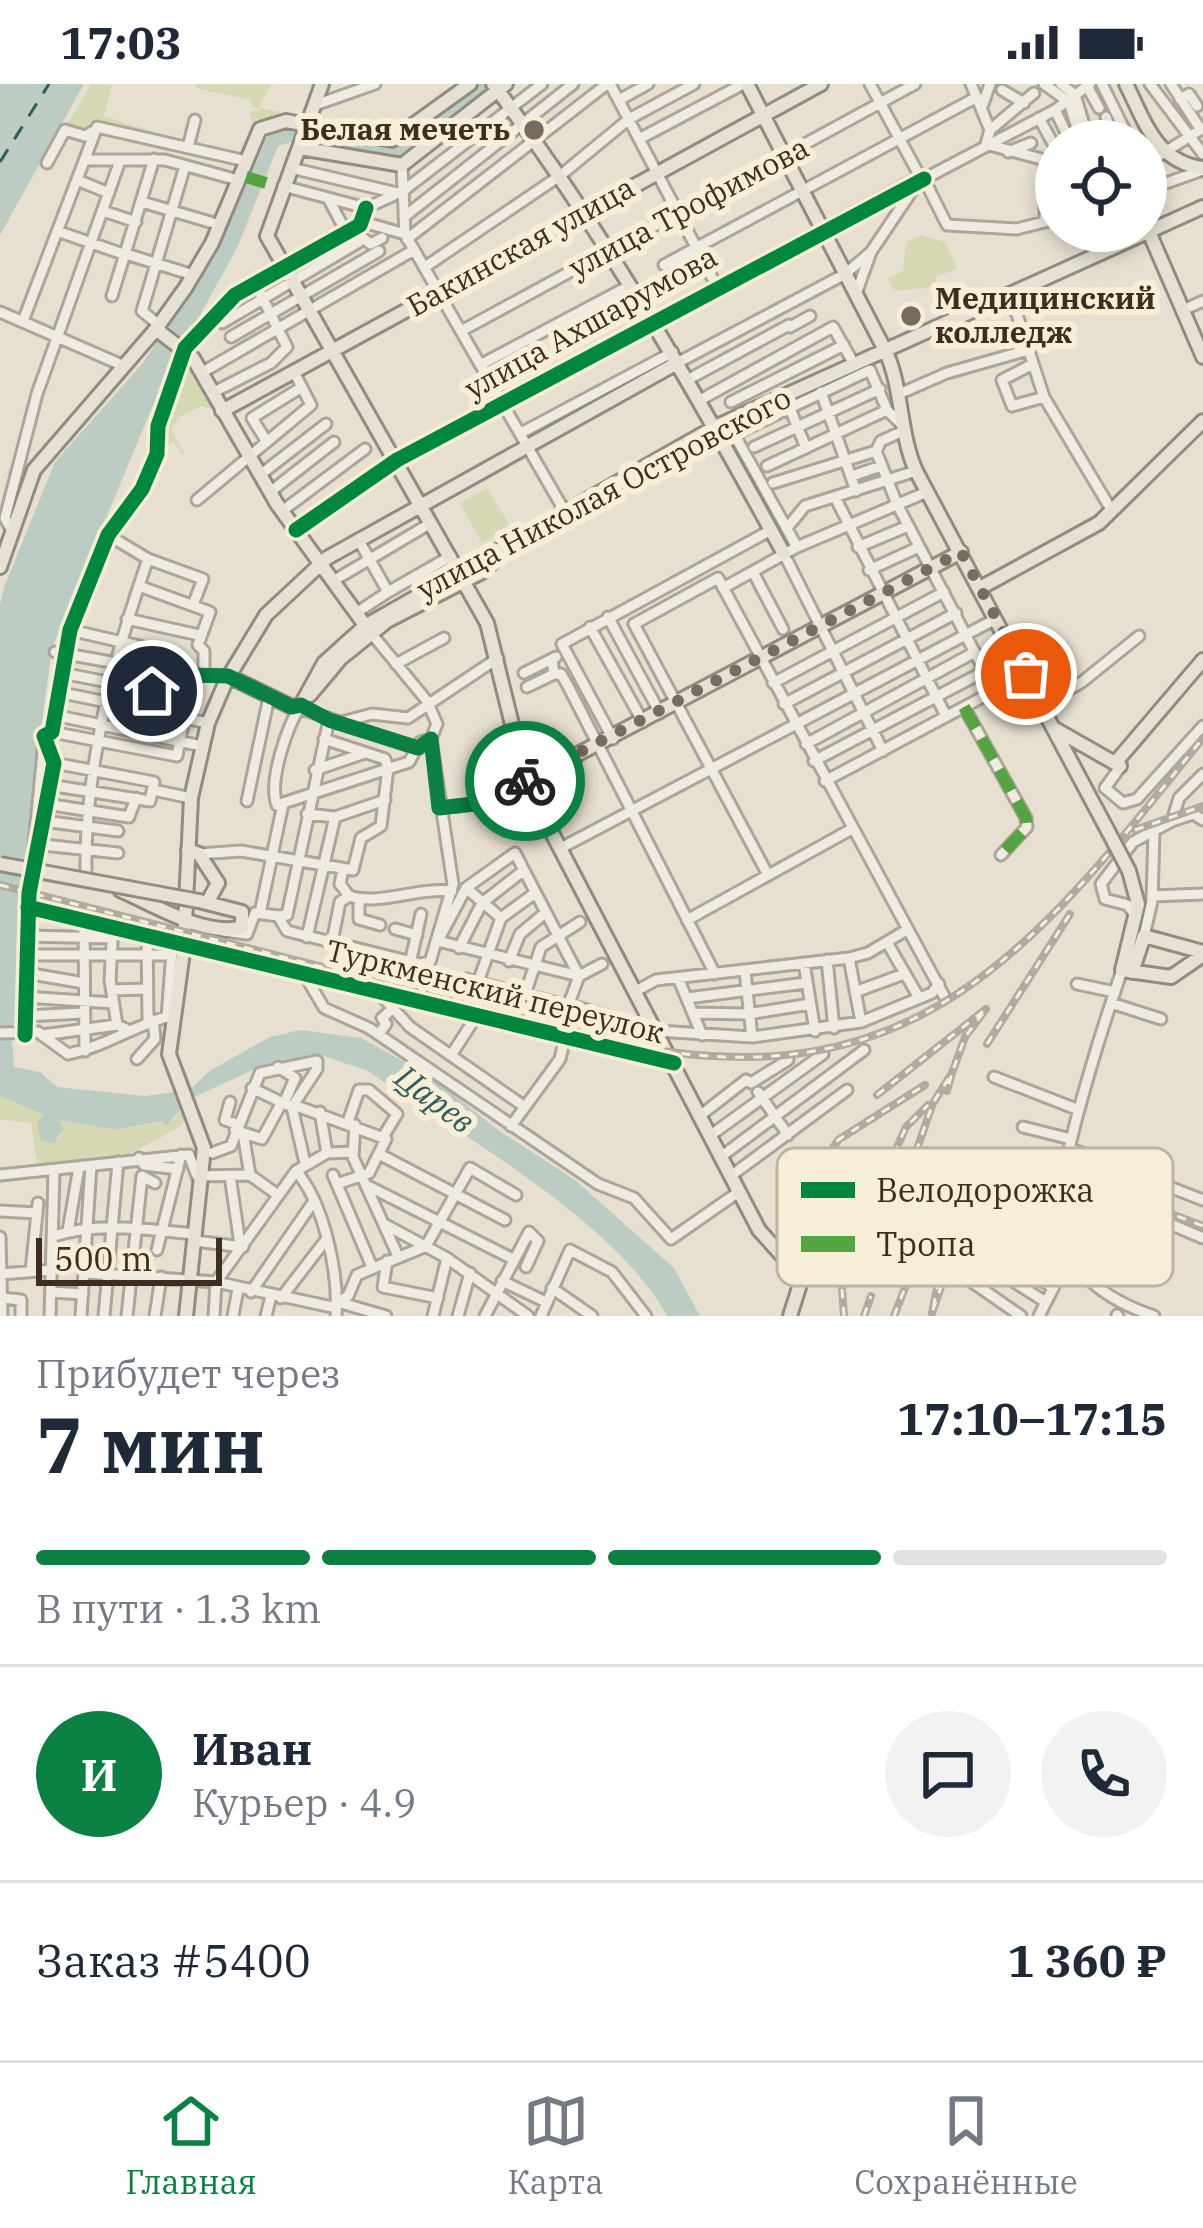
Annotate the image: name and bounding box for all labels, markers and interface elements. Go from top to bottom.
text: 17:03 [60,13,182,71]
place label: Белая мечеть [300,109,510,148]
marker: Белая мечеть [521,117,547,143]
map controls [1035,120,1167,252]
button: locate [1035,120,1167,252]
street label: улица Трофимова [562,127,815,286]
street label: Бакинская улица [400,167,641,324]
street label: улица Ахшарумова [457,236,723,407]
place label: Медицинский колледж [935,278,1156,351]
marker: Медицинский колледж [898,303,924,329]
street label: улица Николая Островского [409,377,797,608]
pin [975,623,1077,725]
pin [101,640,203,742]
icon: bag [993,641,1059,707]
icon: home [119,658,185,724]
courier [465,721,585,841]
icon: bike [492,748,558,814]
street label: Туркменский переулок [322,930,669,1051]
water label: Царев [386,1054,484,1142]
legend [777,1148,1173,1286]
text: Велодорожка [876,1168,1094,1211]
text: Тропа [876,1222,976,1265]
scale bar [36,1232,222,1285]
text: 500 m [54,1237,153,1280]
text: Прибудет через [36,1348,341,1399]
text: 17:10–17:15 [897,1389,1167,1447]
text: 7 мин [36,1393,265,1494]
text: В пути · 1.3 km [36,1583,321,1634]
button: chat [885,1711,1011,1837]
button: phone [1041,1711,1167,1837]
text: Иван [192,1719,312,1777]
text: И [81,1745,117,1803]
text: Курьер · 4.9 [192,1777,416,1828]
text: Заказ #5400 [36,1931,311,1989]
text: 1 360 ₽ [1007,1931,1167,1989]
tab: Главная [125,2088,257,2203]
tab: Карта [508,2088,603,2203]
tab: Сохранённые [854,2088,1078,2203]

